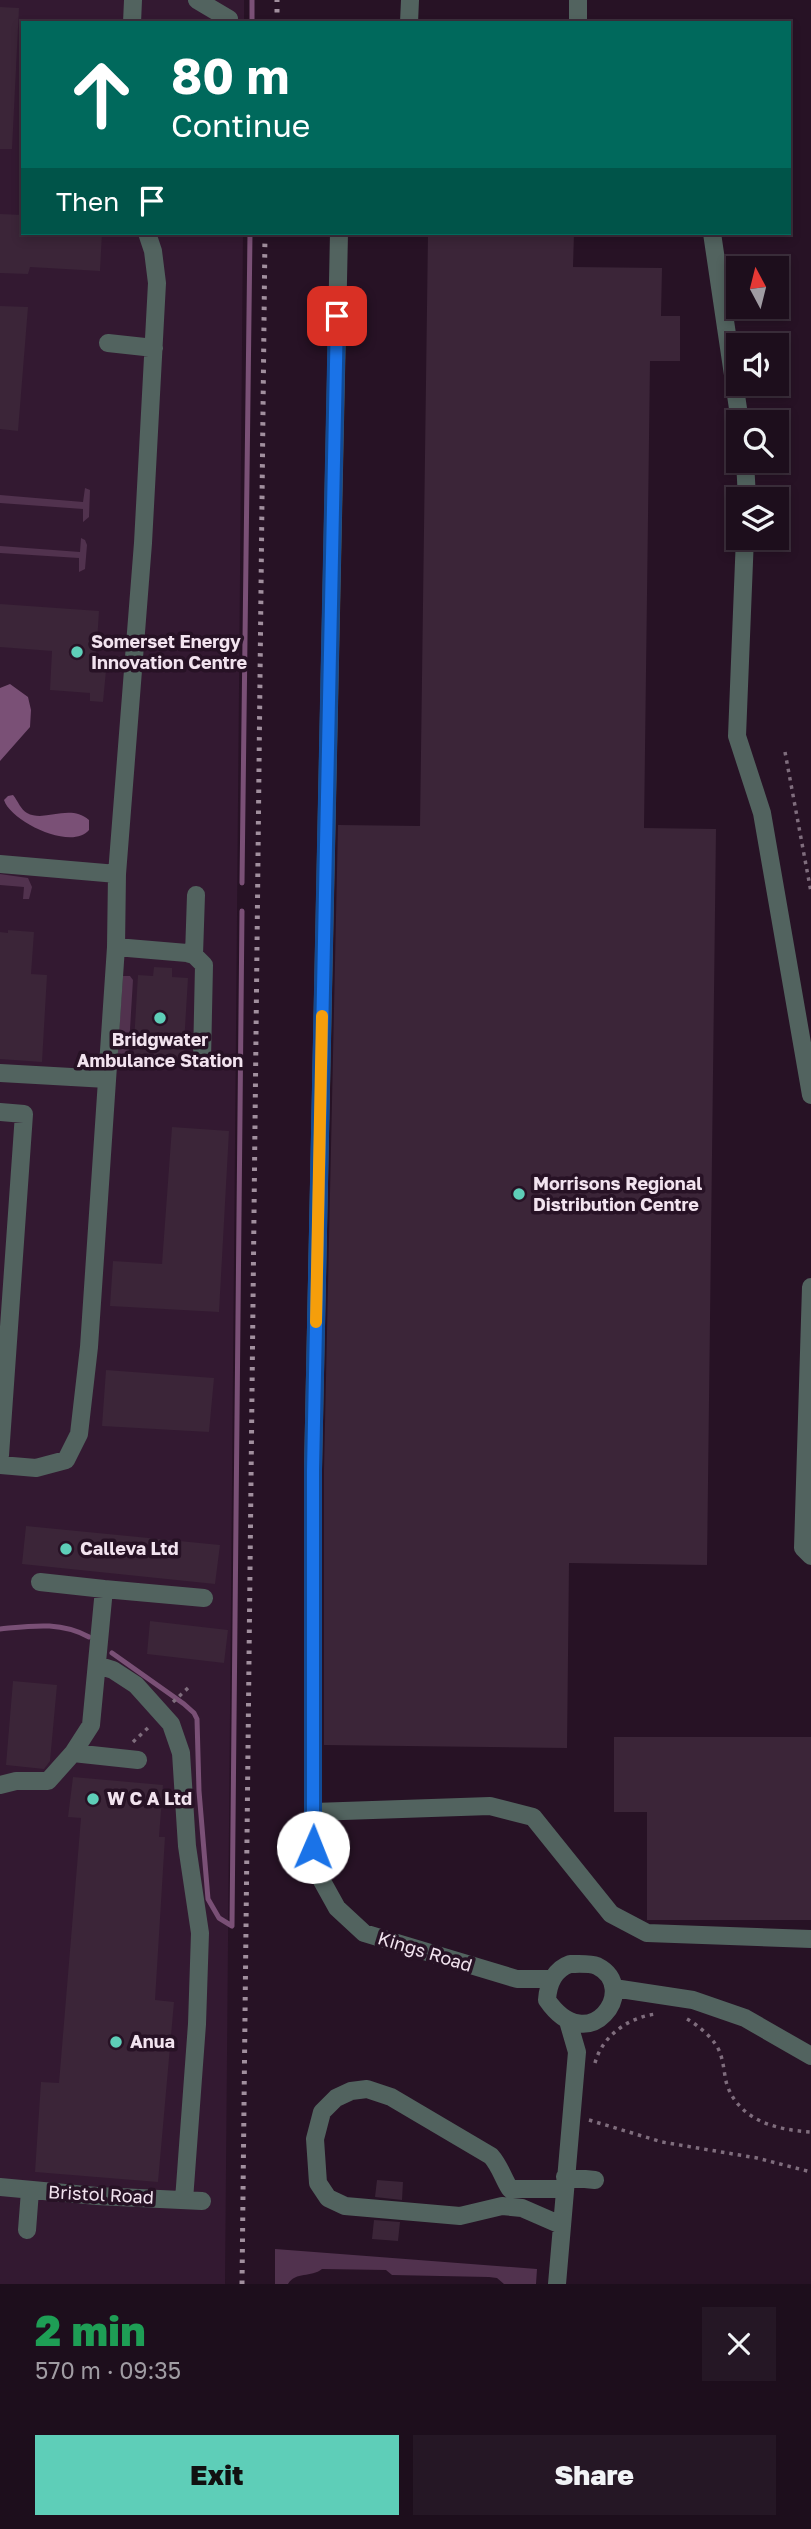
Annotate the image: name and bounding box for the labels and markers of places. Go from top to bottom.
pin [307,286,367,346]
place label: Somerset Energy Innovation Centre [91,630,248,673]
marker: Somerset Energy Innovation Centre [69,644,85,660]
marker: Bridgwater Ambulance Station [152,1010,168,1026]
place label: Bridgwater Ambulance Station [77,1028,243,1071]
place label: Morrisons Regional Distribution Centre [533,1172,702,1215]
marker: Morrisons Regional Distribution Centre [511,1186,527,1202]
place label: Calleva Ltd [80,1537,179,1559]
marker: Calleva Ltd [58,1541,74,1557]
place label: W C A Ltd [107,1787,192,1809]
marker: W C A Ltd [85,1791,101,1807]
place label: Anua [130,2030,175,2052]
marker: Anua [108,2034,124,2050]

